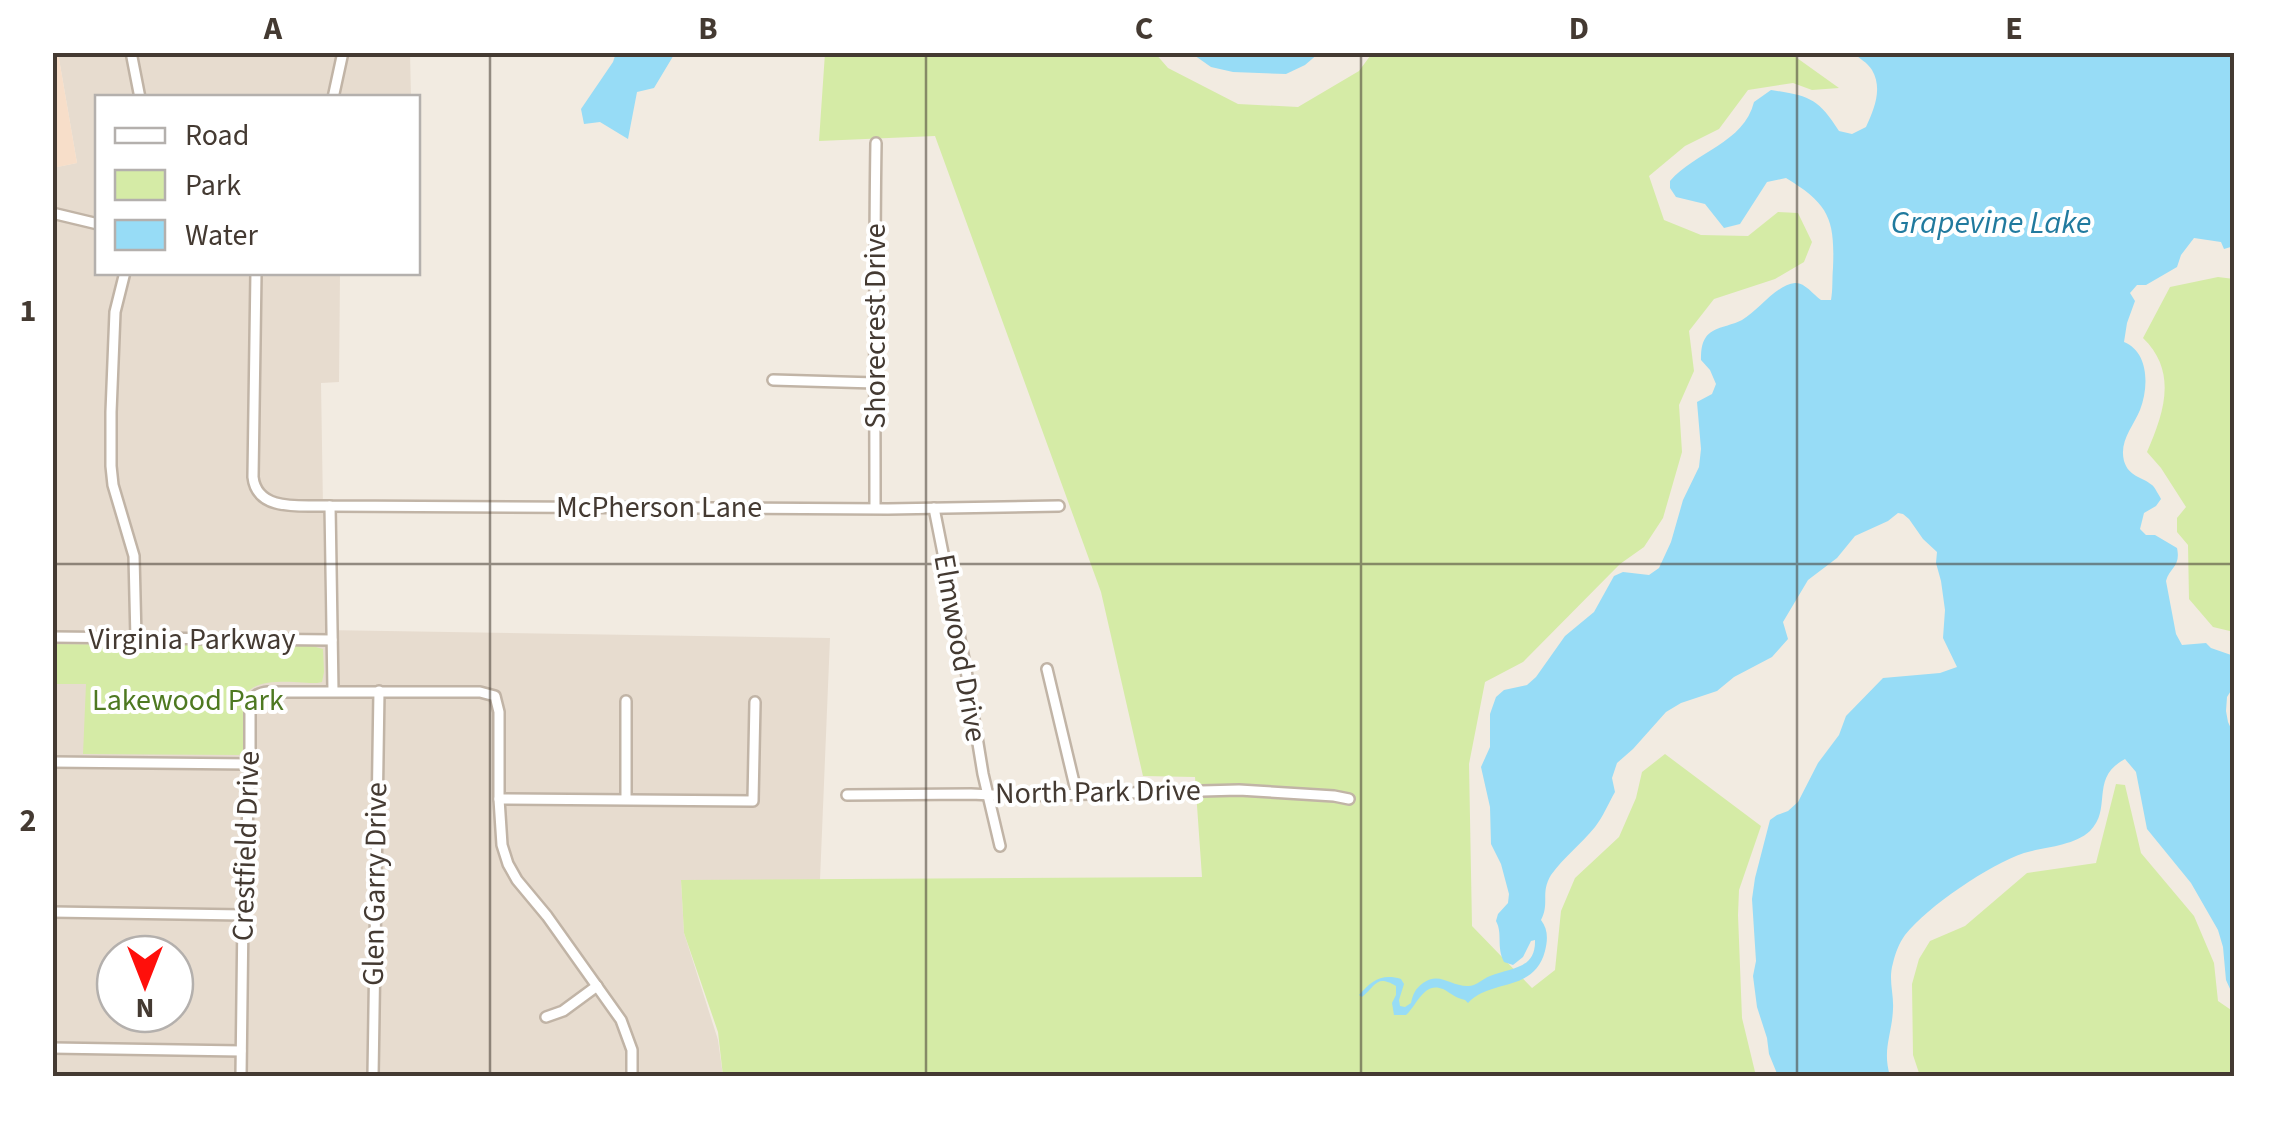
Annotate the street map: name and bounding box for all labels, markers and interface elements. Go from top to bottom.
text: A [263,6,283,52]
text: B [698,6,718,52]
text: C [1135,6,1153,52]
text: D [1569,6,1589,52]
text: E [2005,6,2023,52]
legend [95,95,420,275]
text: Road [185,114,249,157]
text: Park [185,164,241,207]
water label: Grapevine Lake [1891,200,2091,246]
text: Water [185,214,258,257]
street label: Shorecrest Drive [854,223,897,429]
text: 1 [20,288,36,334]
street label: McPherson Lane [556,486,762,529]
street label: Elmwood Drive [922,551,998,745]
street label: Virginia Parkway [89,618,295,661]
park label: Lakewood Park [92,679,284,722]
street label: Crestfield Drive [221,750,271,942]
street label: North Park Drive [995,769,1201,815]
street label: Glen Garry Drive [352,782,398,986]
text: 2 [20,798,36,844]
north arrow [95,934,195,1034]
text: N [136,988,154,1028]

